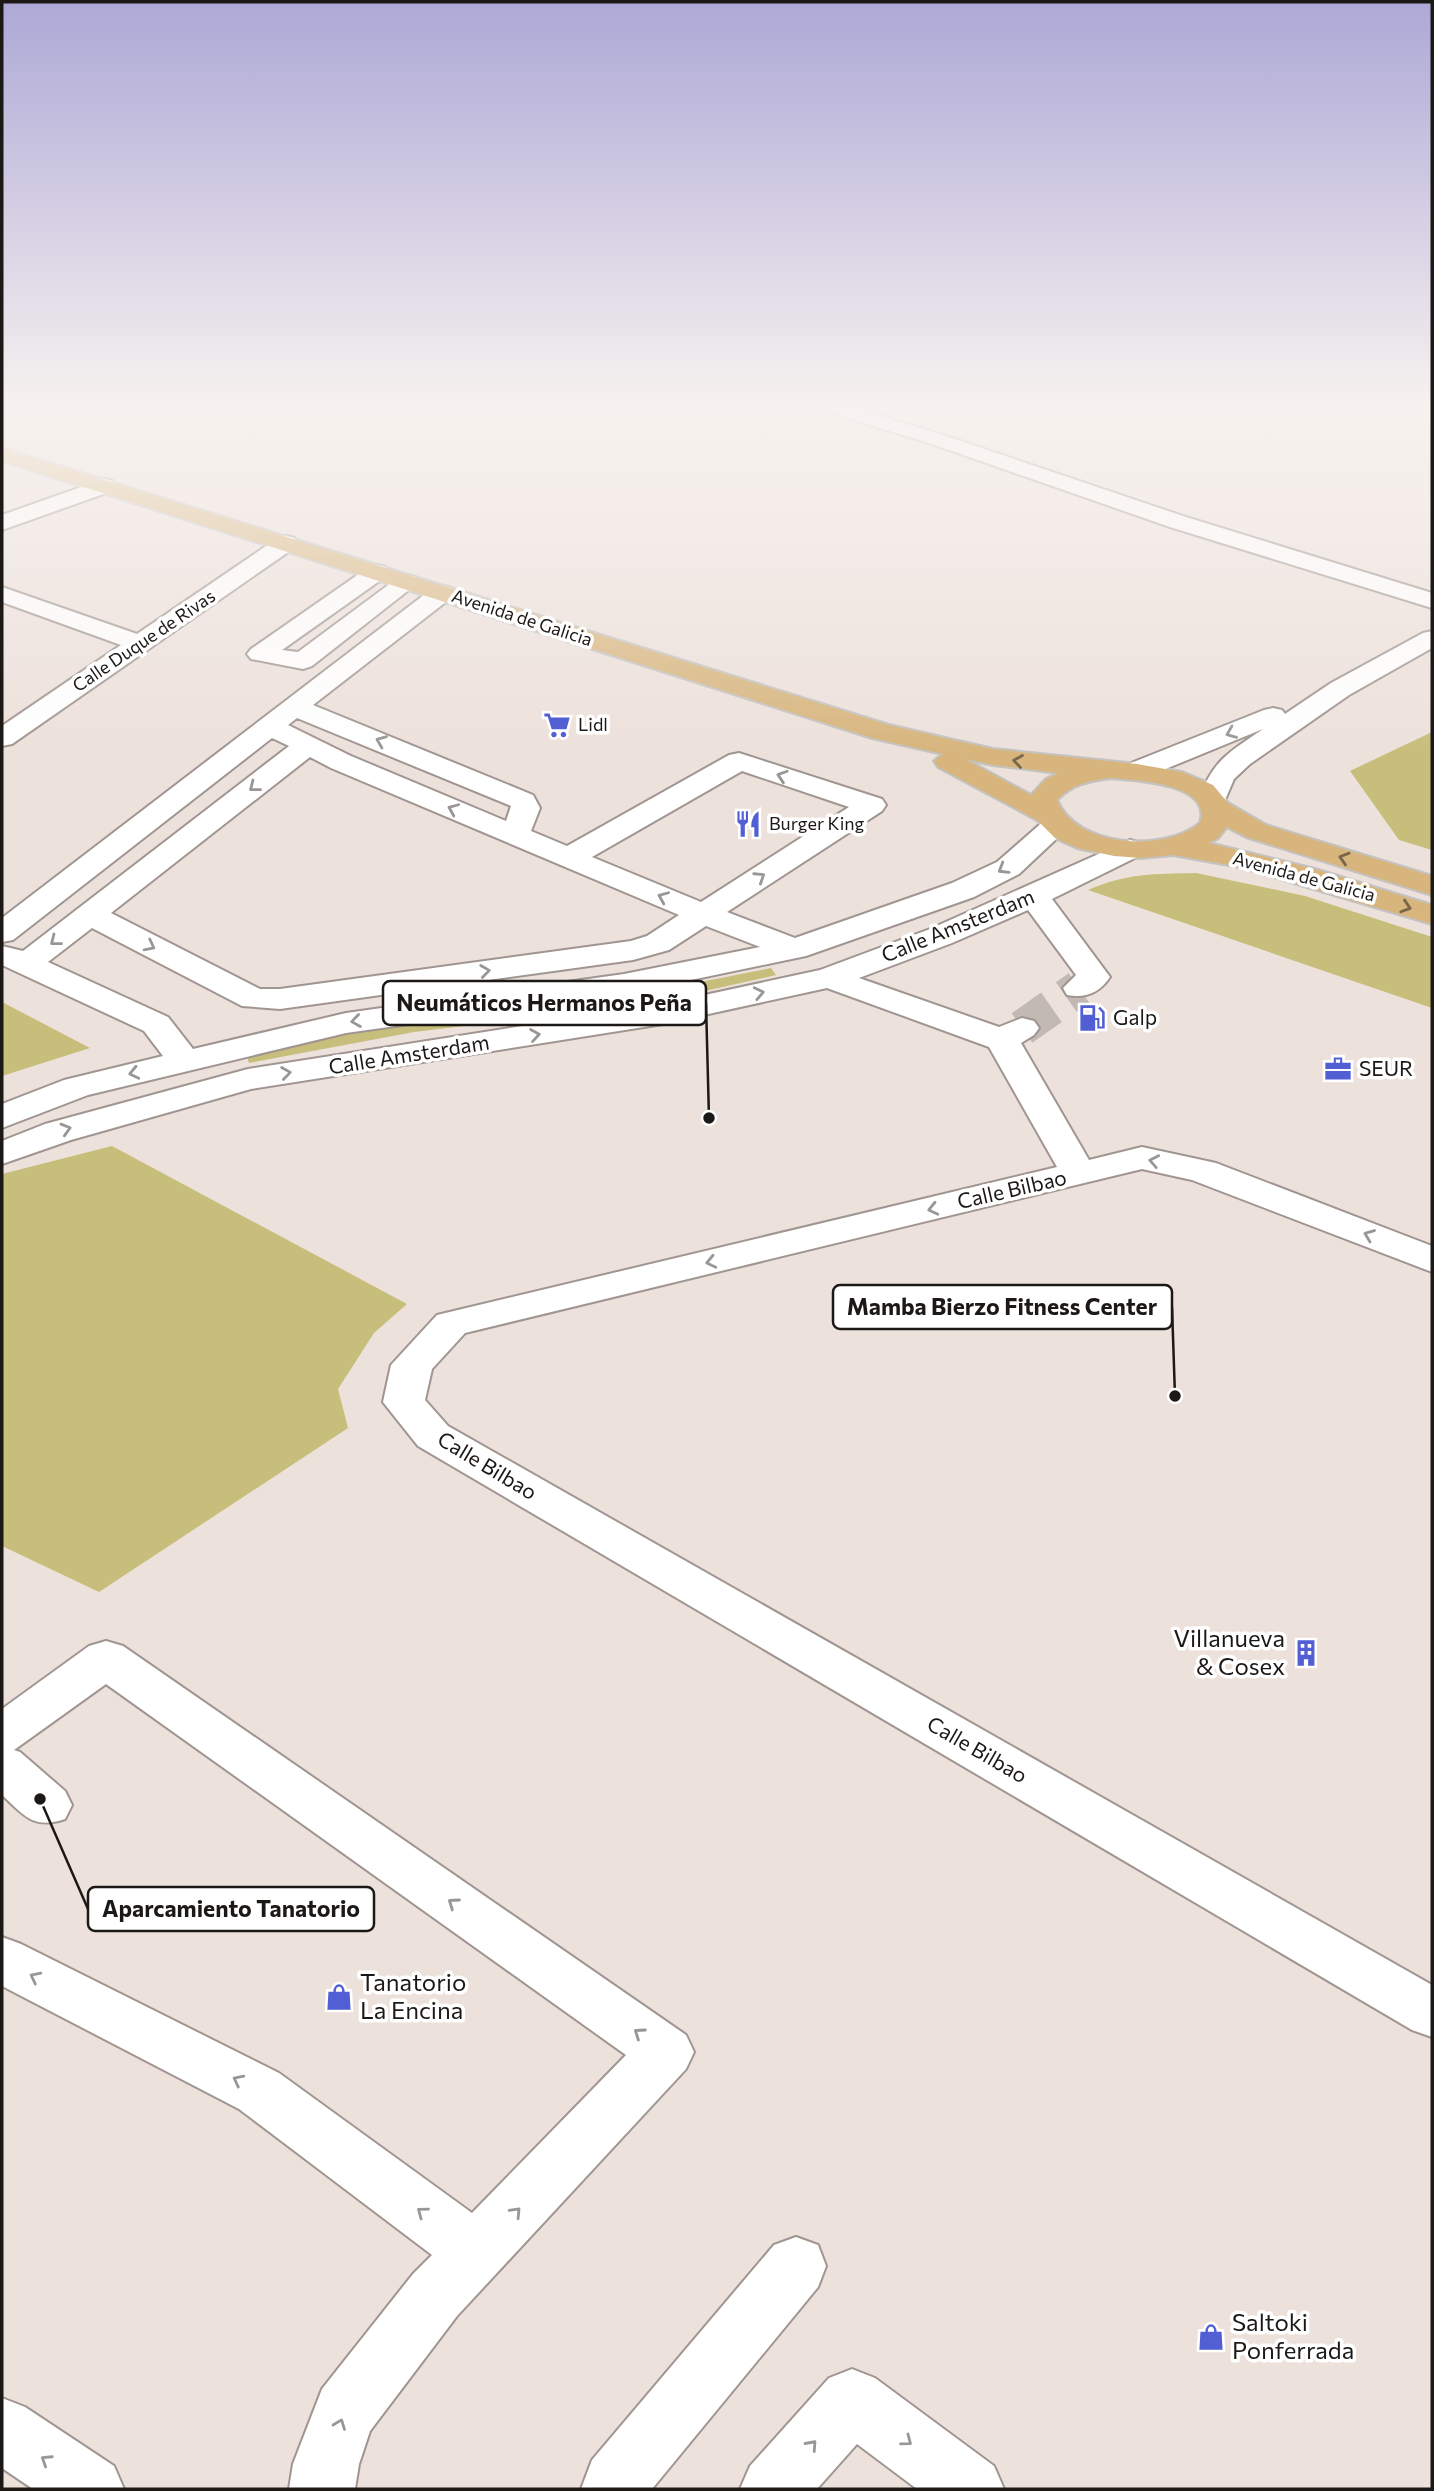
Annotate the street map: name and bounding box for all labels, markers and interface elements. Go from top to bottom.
street label: Calle Duque de Rivas [68,584,219,696]
street label: Avenida de Galicia [449,584,595,650]
supermarket icon: Lidl [542,710,572,740]
place label: Lidl [578,713,608,735]
one-way arrow [1226,724,1238,738]
one-way arrow [376,735,388,749]
one-way arrow [1012,754,1024,769]
one-way arrow [777,769,789,784]
one-way arrow [249,779,262,792]
one-way arrow [448,803,460,817]
restaurant icon: Burger King [733,809,763,839]
place label: Burger King [769,812,865,834]
street label: Avenida de Galicia [1231,846,1378,906]
one-way arrow [1338,852,1350,866]
one-way arrow [998,861,1011,874]
one-way arrow [752,872,765,885]
street label: Calle Amsterdam [877,883,1037,967]
one-way arrow [658,891,670,905]
one-way arrow [1400,898,1412,913]
one-way arrow [50,933,62,946]
one-way arrow [143,937,156,951]
one-way arrow [480,963,491,978]
callout: Neumáticos Hermanos Peña [383,981,706,1025]
one-way arrow [753,987,765,1001]
text: Neumáticos Hermanos Peña [396,988,692,1016]
fuel station icon: Galp [1077,1003,1107,1033]
place label: Galp [1113,1004,1157,1029]
one-way arrow [350,1014,362,1029]
street label: Calle Amsterdam [327,1028,491,1079]
one-way arrow [529,1028,541,1043]
office icon: SEUR [1323,1054,1353,1084]
place label: SEUR [1359,1055,1413,1080]
one-way arrow [128,1065,140,1079]
one-way arrow [280,1066,292,1081]
one-way arrow [60,1123,72,1138]
one-way arrow [1148,1154,1160,1169]
street label: Calle Bilbao [955,1164,1069,1213]
one-way arrow [927,1200,939,1215]
one-way arrow [1363,1229,1375,1243]
one-way arrow [706,1253,718,1268]
callout: Mamba Bierzo Fitness Center [833,1285,1172,1329]
text: Mamba Bierzo Fitness Center [847,1292,1158,1320]
street label: Calle Bilbao [434,1425,542,1504]
place label: Villanueva & Cosex [1173,1623,1285,1680]
building icon: Villanueva & Cosex [1291,1638,1321,1668]
street label: Calle Bilbao [923,1710,1032,1787]
callout: Aparcamiento Tanatorio [88,1887,374,1931]
text: Aparcamiento Tanatorio [102,1894,360,1922]
one-way arrow [448,1898,461,1911]
place label: Tanatorio La Encina [360,1967,466,2024]
one-way arrow [30,1971,42,1985]
shop icon: Tanatorio La Encina [324,1982,354,2012]
one-way arrow [634,2029,647,2041]
one-way arrow [232,2074,245,2088]
one-way arrow [508,2207,520,2220]
one-way arrow [417,2208,430,2221]
place label: Saltoki Ponferrada [1232,2307,1354,2364]
shop icon: Saltoki Ponferrada [1196,2322,1226,2352]
one-way arrow [332,2418,346,2430]
one-way arrow [899,2433,911,2446]
one-way arrow [804,2440,816,2453]
one-way arrow [41,2455,54,2468]

